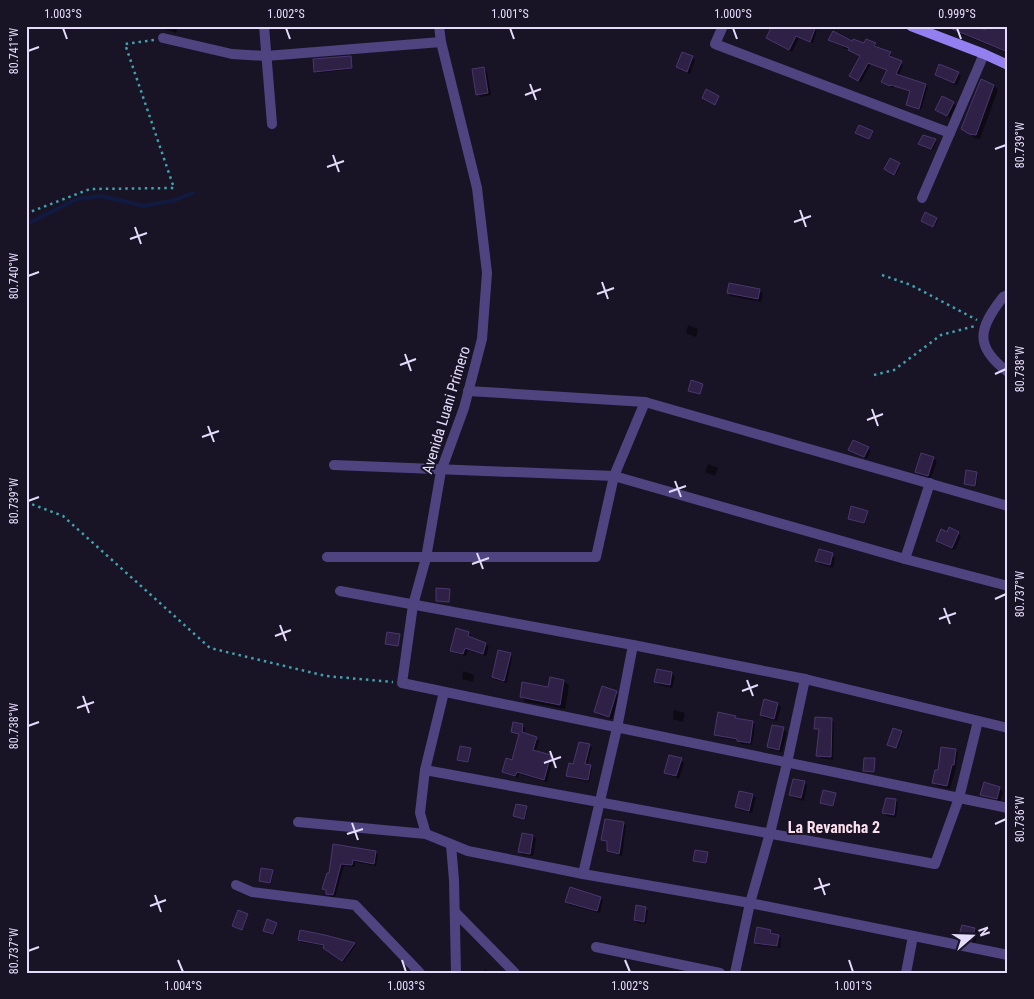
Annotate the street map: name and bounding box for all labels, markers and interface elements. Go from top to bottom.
text: 1.003°S [44,7,82,21]
text: 1.002°S [267,7,305,21]
text: 1.001°S [491,7,529,21]
text: 1.000°S [714,7,752,21]
text: 0.999°S [938,7,976,21]
text: 80.741°W [7,28,21,74]
text: 80.739°W [1013,122,1027,168]
text: 80.740°W [7,253,21,299]
street label: Avenida Luani Primero [418,344,474,476]
text: 80.738°W [1013,346,1027,392]
text: 80.739°W [7,478,21,524]
text: 80.737°W [1013,571,1027,617]
text: 80.738°W [7,703,21,749]
text: 80.736°W [1013,796,1027,842]
district label: La Revancha 2 [788,818,880,837]
north arrow [946,912,996,962]
text: N [975,925,993,938]
text: 80.737°W [7,928,21,974]
text: 1.004°S [164,979,202,993]
text: 1.003°S [387,979,425,993]
text: 1.002°S [611,979,649,993]
text: 1.001°S [834,979,872,993]

